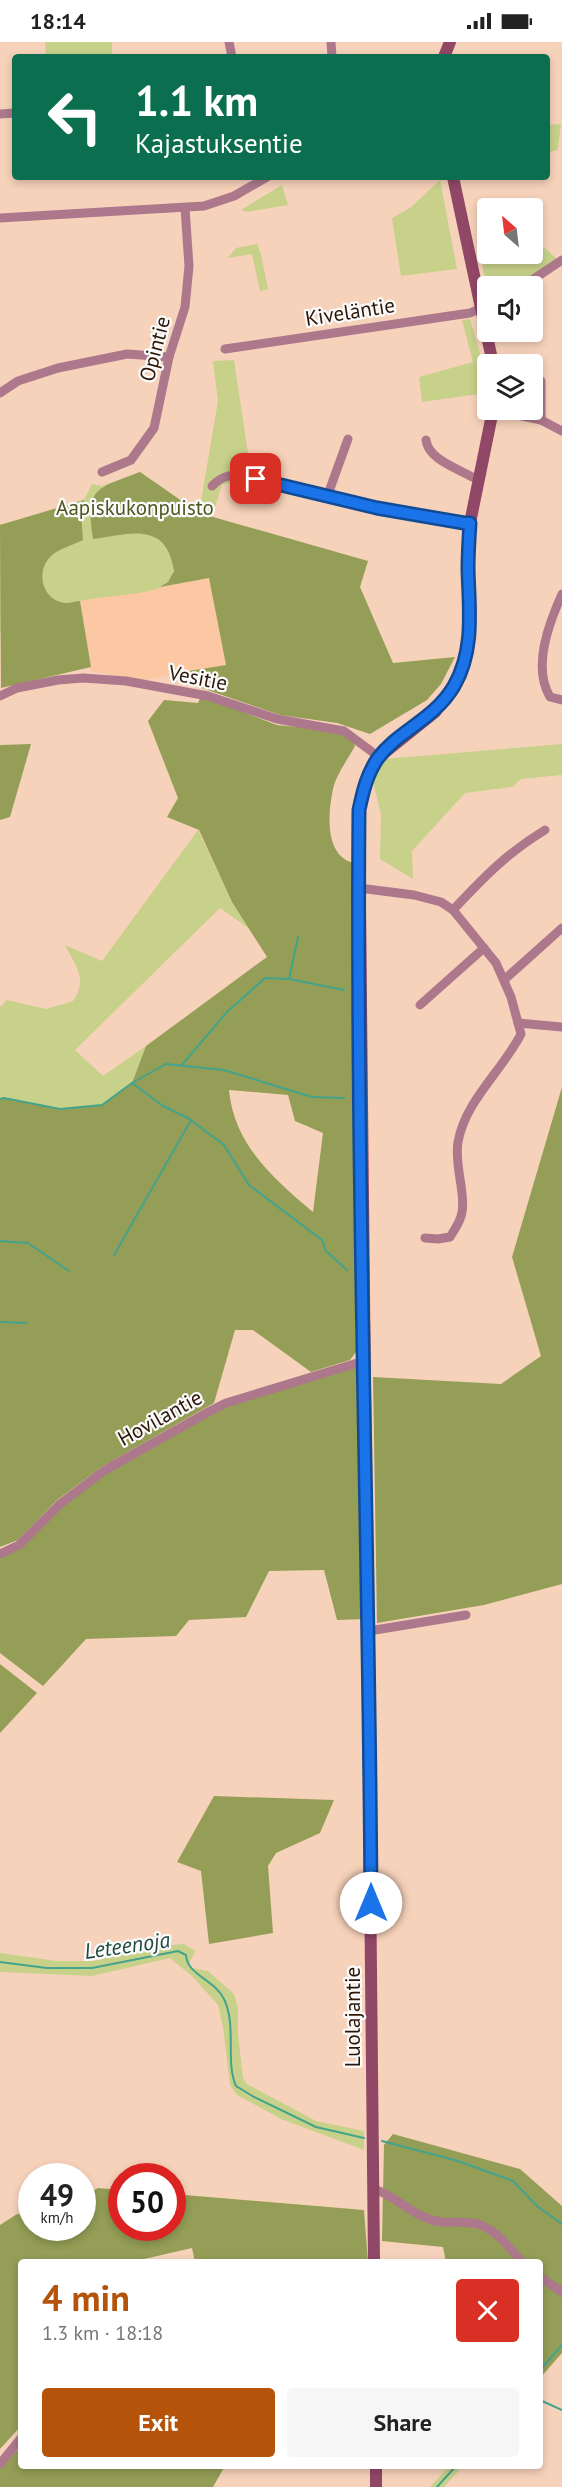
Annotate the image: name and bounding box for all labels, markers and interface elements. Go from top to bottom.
text: 18:14 [30,7,86,35]
text: 1.1 km [135,73,258,128]
icon: left [36,78,114,156]
text: Kajastuksentie [135,126,303,160]
north arrow [477,198,543,264]
map controls [477,198,543,420]
button: sound [477,276,543,342]
street label: Kiveläntie [303,291,397,332]
street label: Opintie [133,313,176,384]
button: layers [477,354,543,420]
pin [230,453,281,504]
icon: arrive [239,462,272,495]
park label: Aapiskukonpuisto [56,494,214,521]
street label: Vesitie [165,658,230,696]
street label: Hovilantie [113,1383,207,1452]
position arrow [339,1871,403,1935]
water label: Leteenoja [82,1925,172,1965]
street label: Luolajantie [339,1967,366,2067]
speed limit sign: 50 [108,2163,186,2241]
text: 49 [40,2175,74,2214]
text: km/h [41,2208,73,2227]
text: 4 min [42,2274,130,2321]
button: close [456,2279,519,2342]
text: 1.3 km · 18:18 [42,2320,163,2346]
button: Exit [42,2388,275,2457]
button: Share [287,2388,519,2457]

